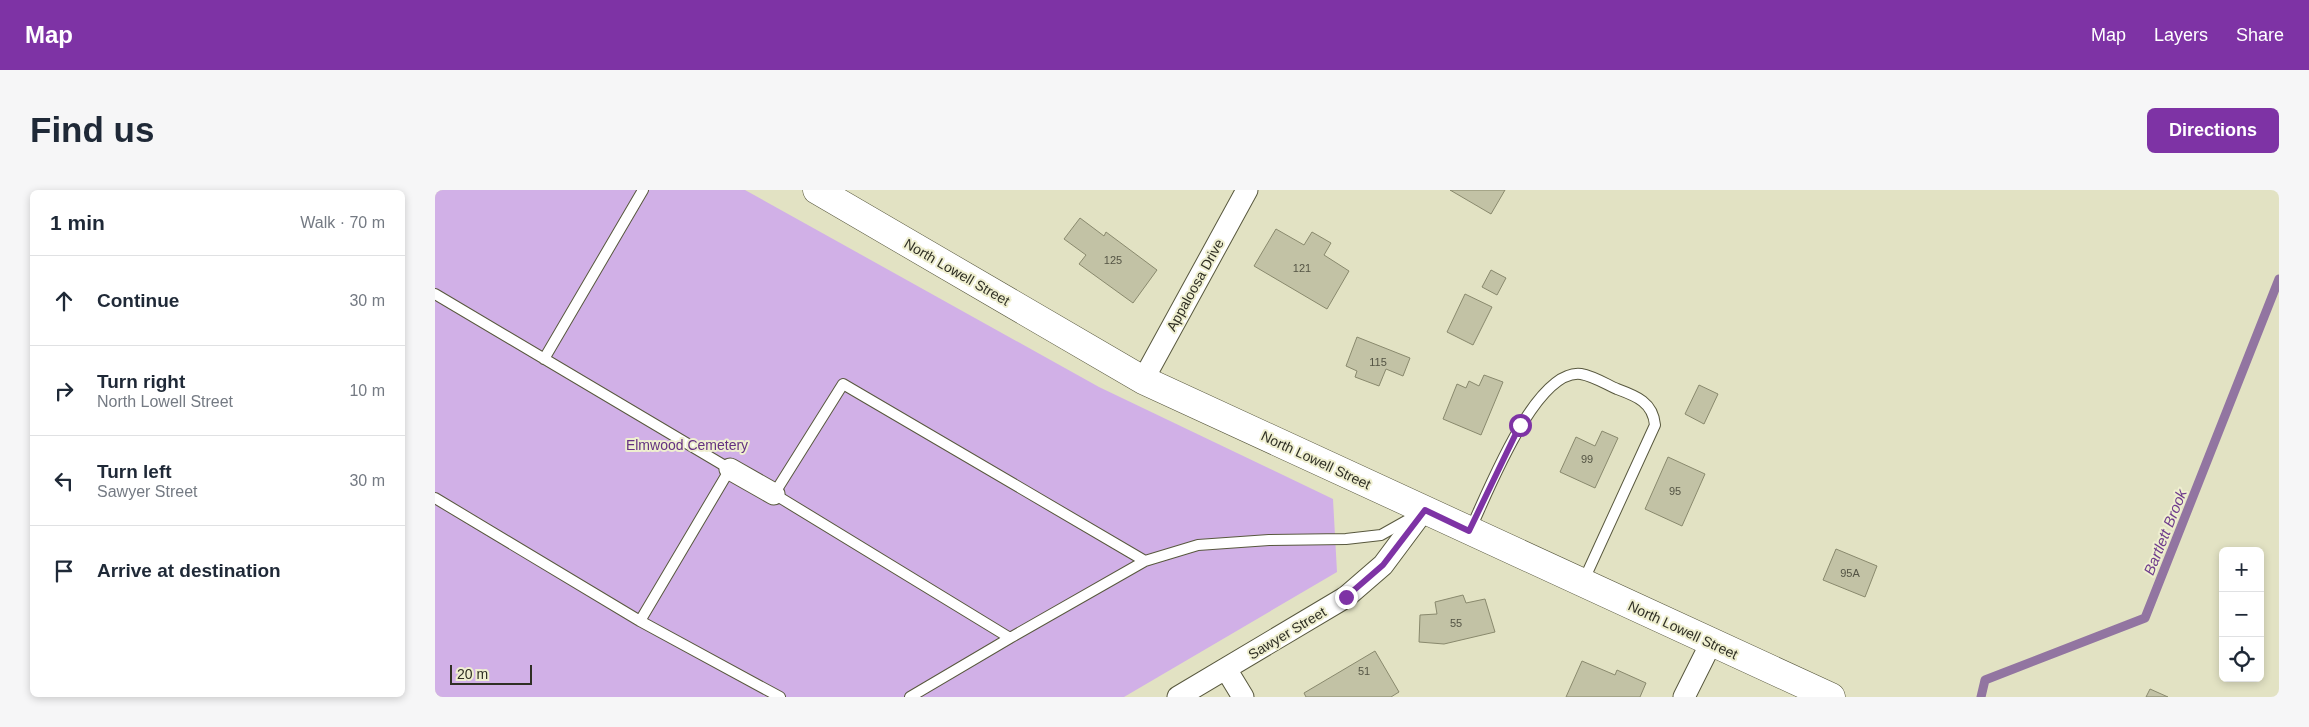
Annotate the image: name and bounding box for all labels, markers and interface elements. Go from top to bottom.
text: Map [25,21,73,48]
text: Map [2091,25,2126,45]
text: Layers [2154,25,2208,45]
text: Share [2236,25,2284,45]
button: Directions [2147,108,2279,153]
text: Find us [30,110,154,149]
text: 1 min [50,211,105,234]
text: Walk · 70 m [300,214,385,231]
street label: North Lowell Street [901,235,1013,309]
street label: Appaloosa Drive [1163,236,1227,334]
house number: 125 [1104,254,1122,266]
house number: 121 [1293,262,1311,274]
icon: ahead [50,287,78,315]
text: Continue [97,290,179,311]
text: 30 m [349,292,385,309]
house number: 115 [1369,356,1387,368]
text: Turn right [97,371,185,392]
icon: right [50,377,78,405]
text: 10 m [349,382,385,399]
text: North Lowell Street [97,393,233,410]
route start [1509,414,1532,437]
street label: North Lowell Street [1259,428,1373,492]
park label: Elmwood Cemetery [626,437,748,453]
house number: 99 [1581,453,1593,465]
text: Turn left [97,461,172,482]
icon: left [50,467,78,495]
text: 30 m [349,472,385,489]
text: Sawyer Street [97,483,197,500]
house number: 95 [1669,485,1681,497]
water label: Bartlett Brook [2140,485,2190,577]
map controls [2219,547,2264,682]
button: + [2219,547,2264,592]
icon: arrive [50,557,78,585]
text: Arrive at destination [97,560,281,581]
house number: 95A [1840,567,1860,579]
route end [1335,586,1358,609]
button: − [2219,592,2264,637]
street label: North Lowell Street [1626,598,1740,662]
street label: Sawyer Street [1245,603,1329,663]
house number: 55 [1450,617,1462,629]
button: locate [2219,637,2264,682]
scale bar [450,662,533,685]
house number: 51 [1358,665,1370,677]
text: 20 m [457,666,488,682]

